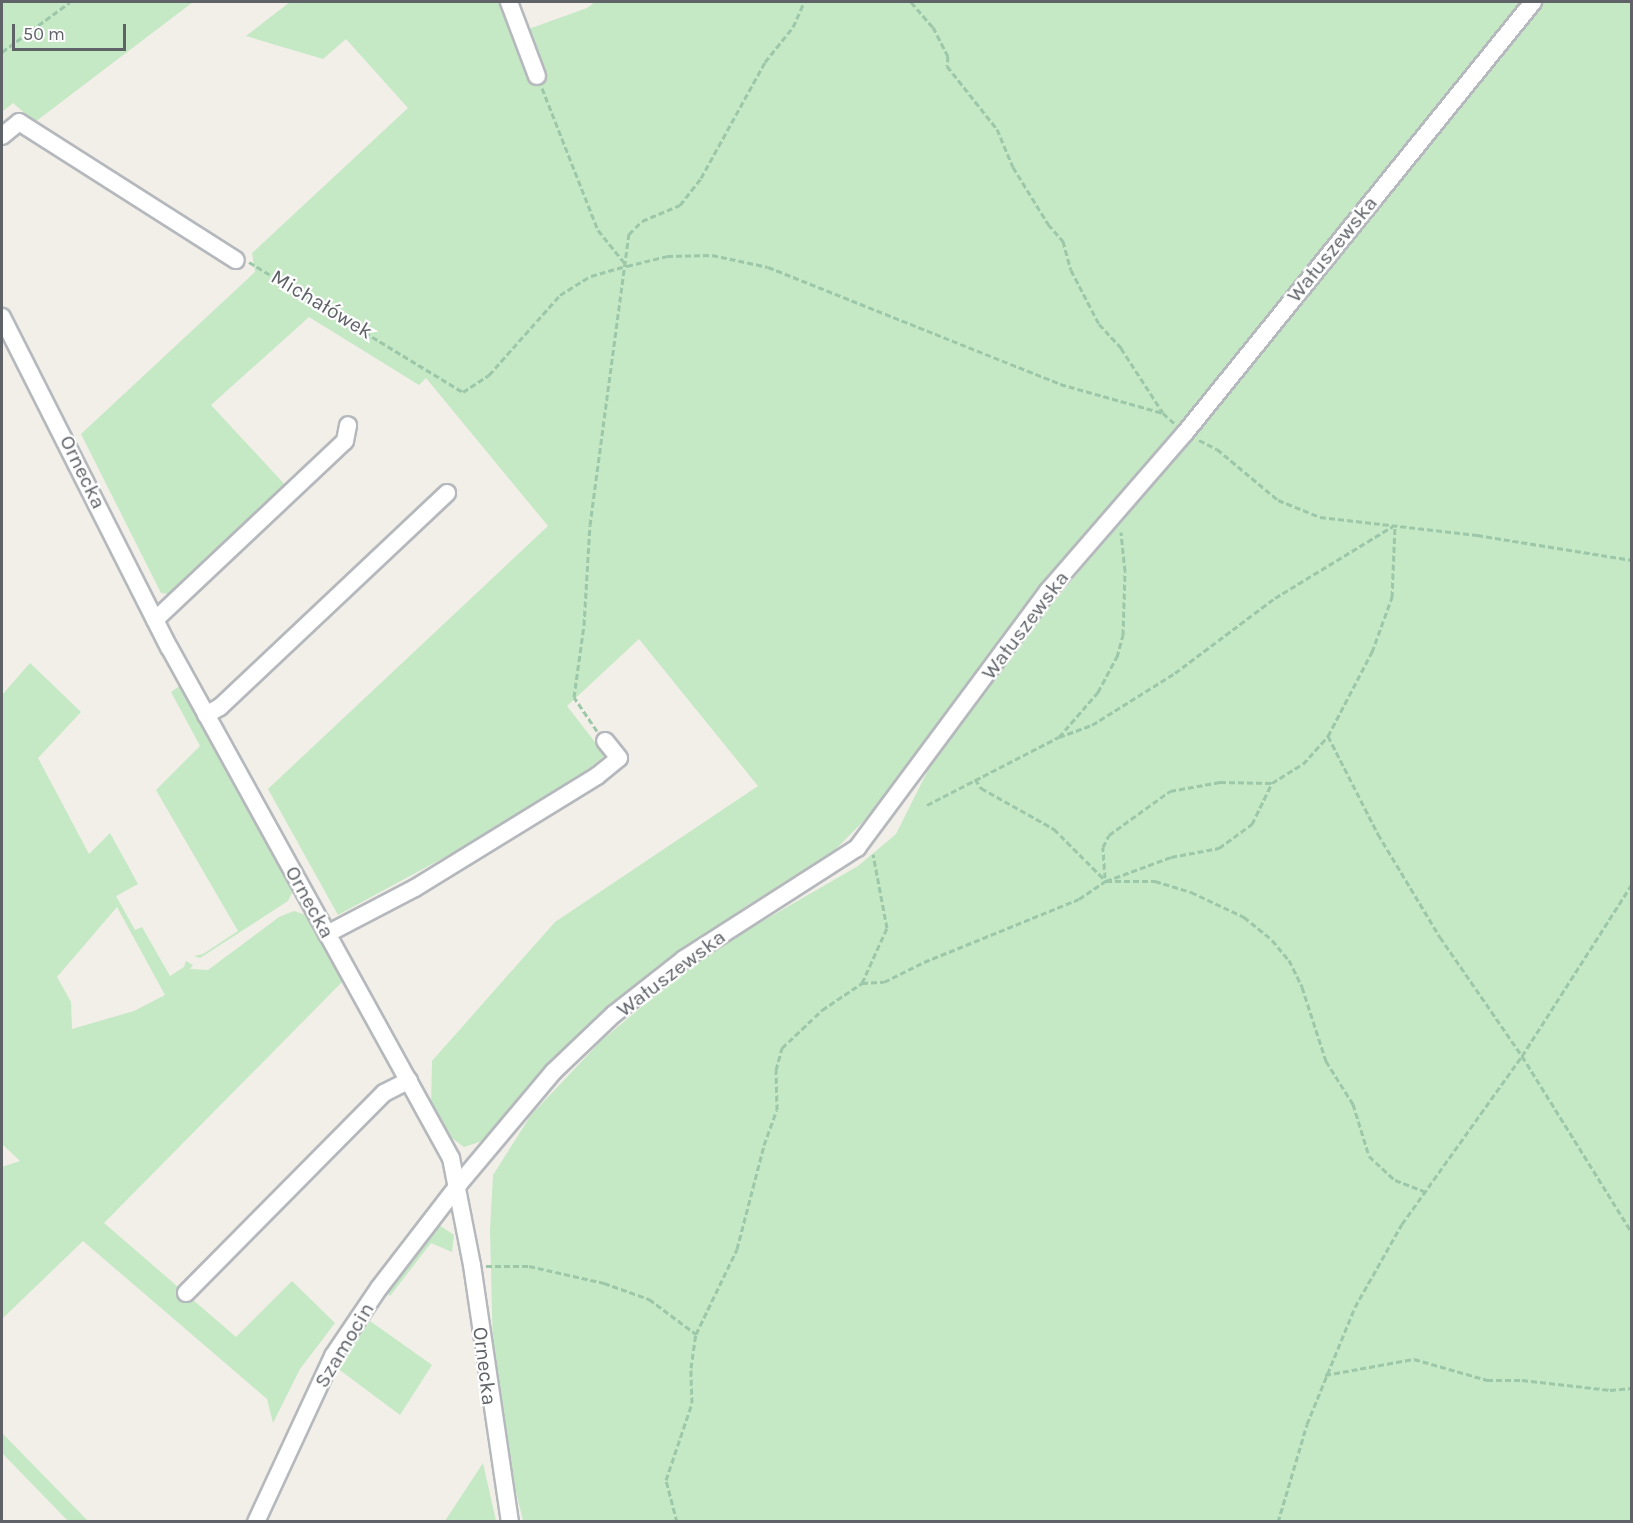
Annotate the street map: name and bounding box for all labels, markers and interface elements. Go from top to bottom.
scale bar [15,12,129,50]
text: 50 m [23,23,65,45]
street label: Wałuszewska [1281,191,1383,307]
street label: Michałówek [267,264,377,344]
street label: Ornecka [54,431,112,513]
street label: Wałuszewska [976,566,1074,684]
street label: Ornecka [280,861,340,943]
street label: Wałuszewska [612,924,730,1022]
street label: Szamocin [309,1298,379,1392]
street label: Ornecka [468,1325,502,1407]

